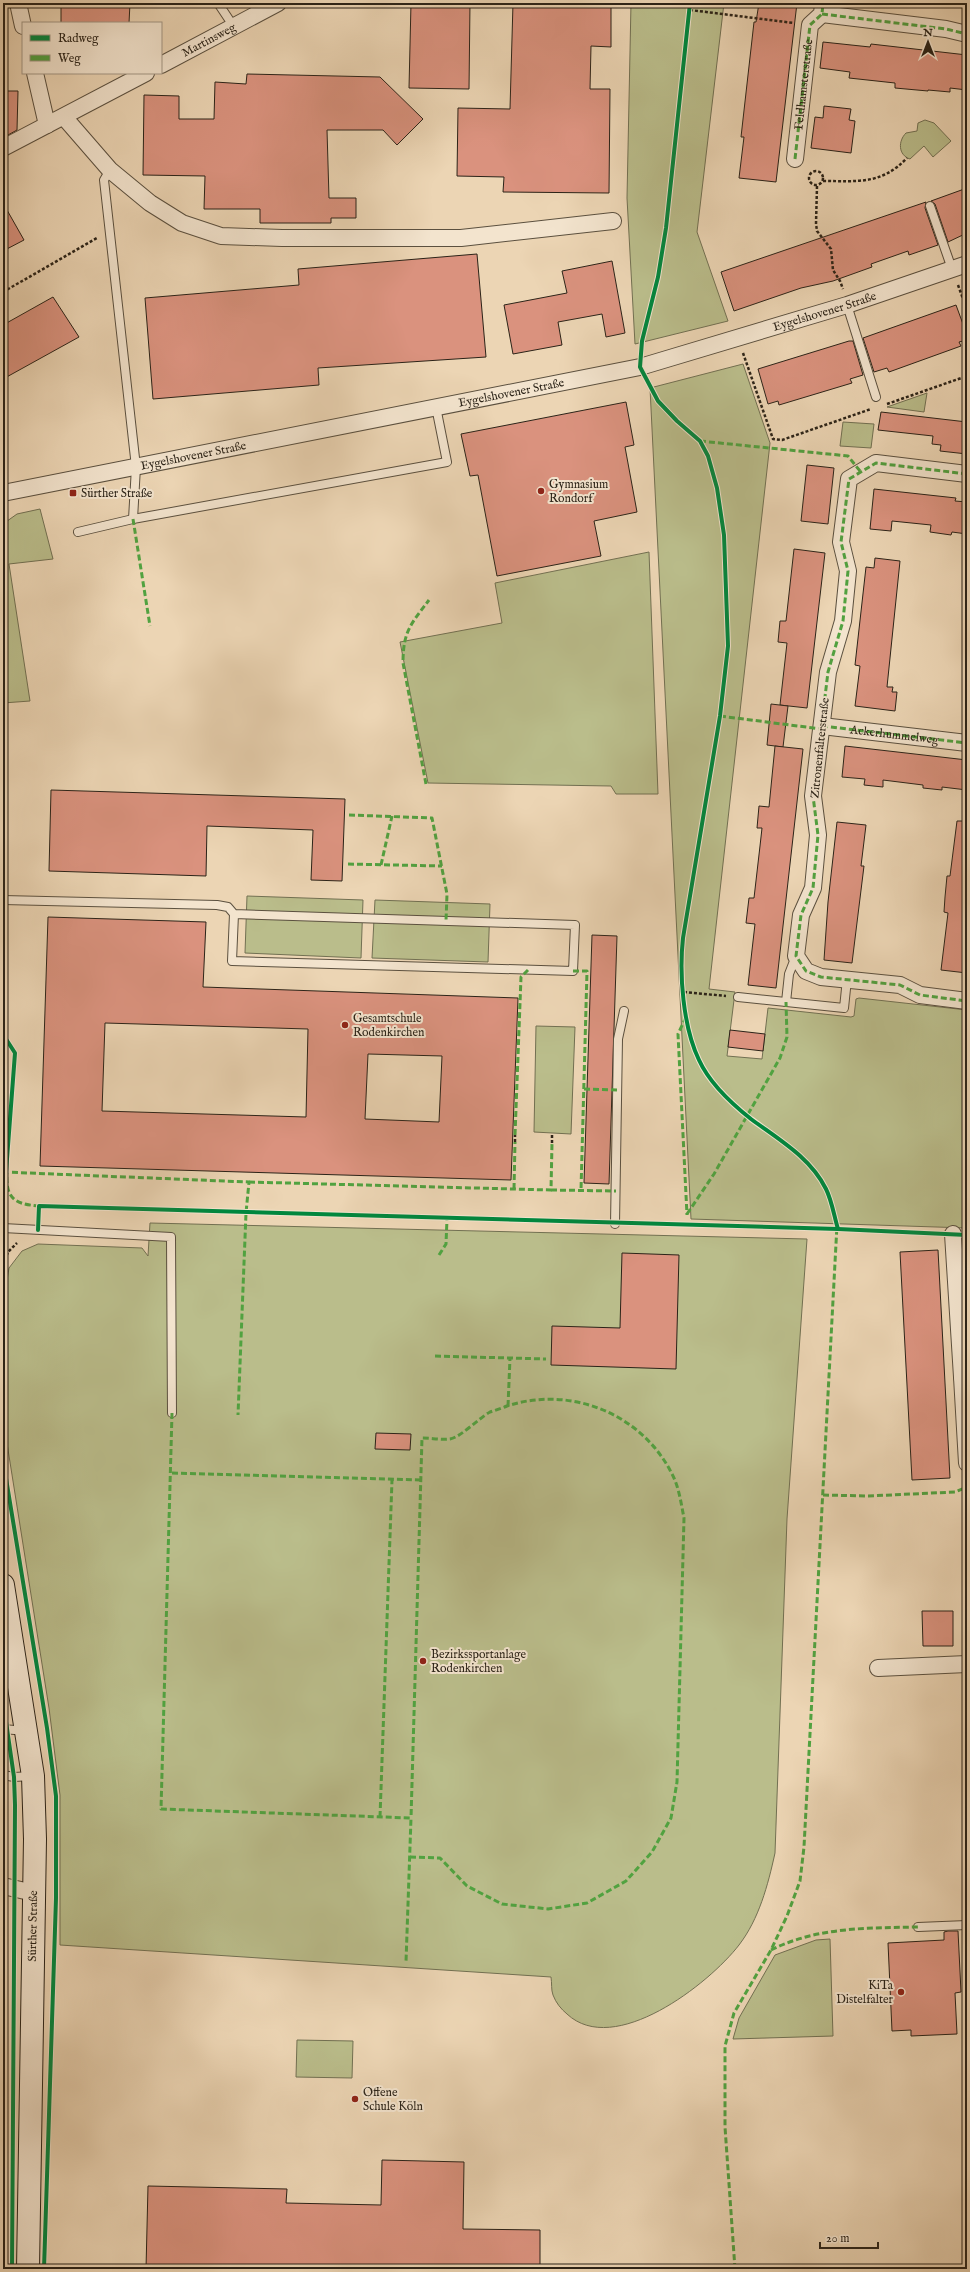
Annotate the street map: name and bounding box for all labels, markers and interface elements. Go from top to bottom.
street label: Martinsweg [179,19,239,60]
legend [22,22,162,74]
north arrow [908,22,948,62]
text: N [922,26,933,40]
text: Radweg [58,31,99,46]
street label: Feldhamsterstraße [791,38,816,131]
text: Weg [58,51,81,66]
street label: Eygelshovener Straße [771,288,879,334]
street label: Eygelshovener Straße [457,375,566,410]
street label: Eygelshovener Straße [139,437,248,473]
place label: Gymnasium Rondorf [549,477,608,506]
place label: Sürther Straße [81,486,153,501]
marker: Gymnasium Rondorf [536,486,546,496]
marker: Sürther Straße [68,488,78,498]
street label: Zitronenfalterstraße [807,696,833,799]
street label: Ackerhummelweg [848,722,940,747]
place label: Gesamtschule Rodenkirchen [353,1011,425,1040]
marker: Gesamtschule Rodenkirchen [340,1020,350,1030]
place label: Bezirkssportanlage Rodenkirchen [431,1647,526,1676]
marker: Bezirkssportanlage Rodenkirchen [418,1656,428,1666]
street label: Sürther Straße [25,1890,41,1962]
place label: KiTa Distelfalter [836,1978,894,2007]
marker: KiTa Distelfalter [896,1987,906,1997]
place label: Offene Schule Köln [363,2085,424,2114]
marker: Offene Schule Köln [350,2094,360,2104]
scale bar [820,2224,878,2250]
text: 20 m [826,2231,849,2246]

